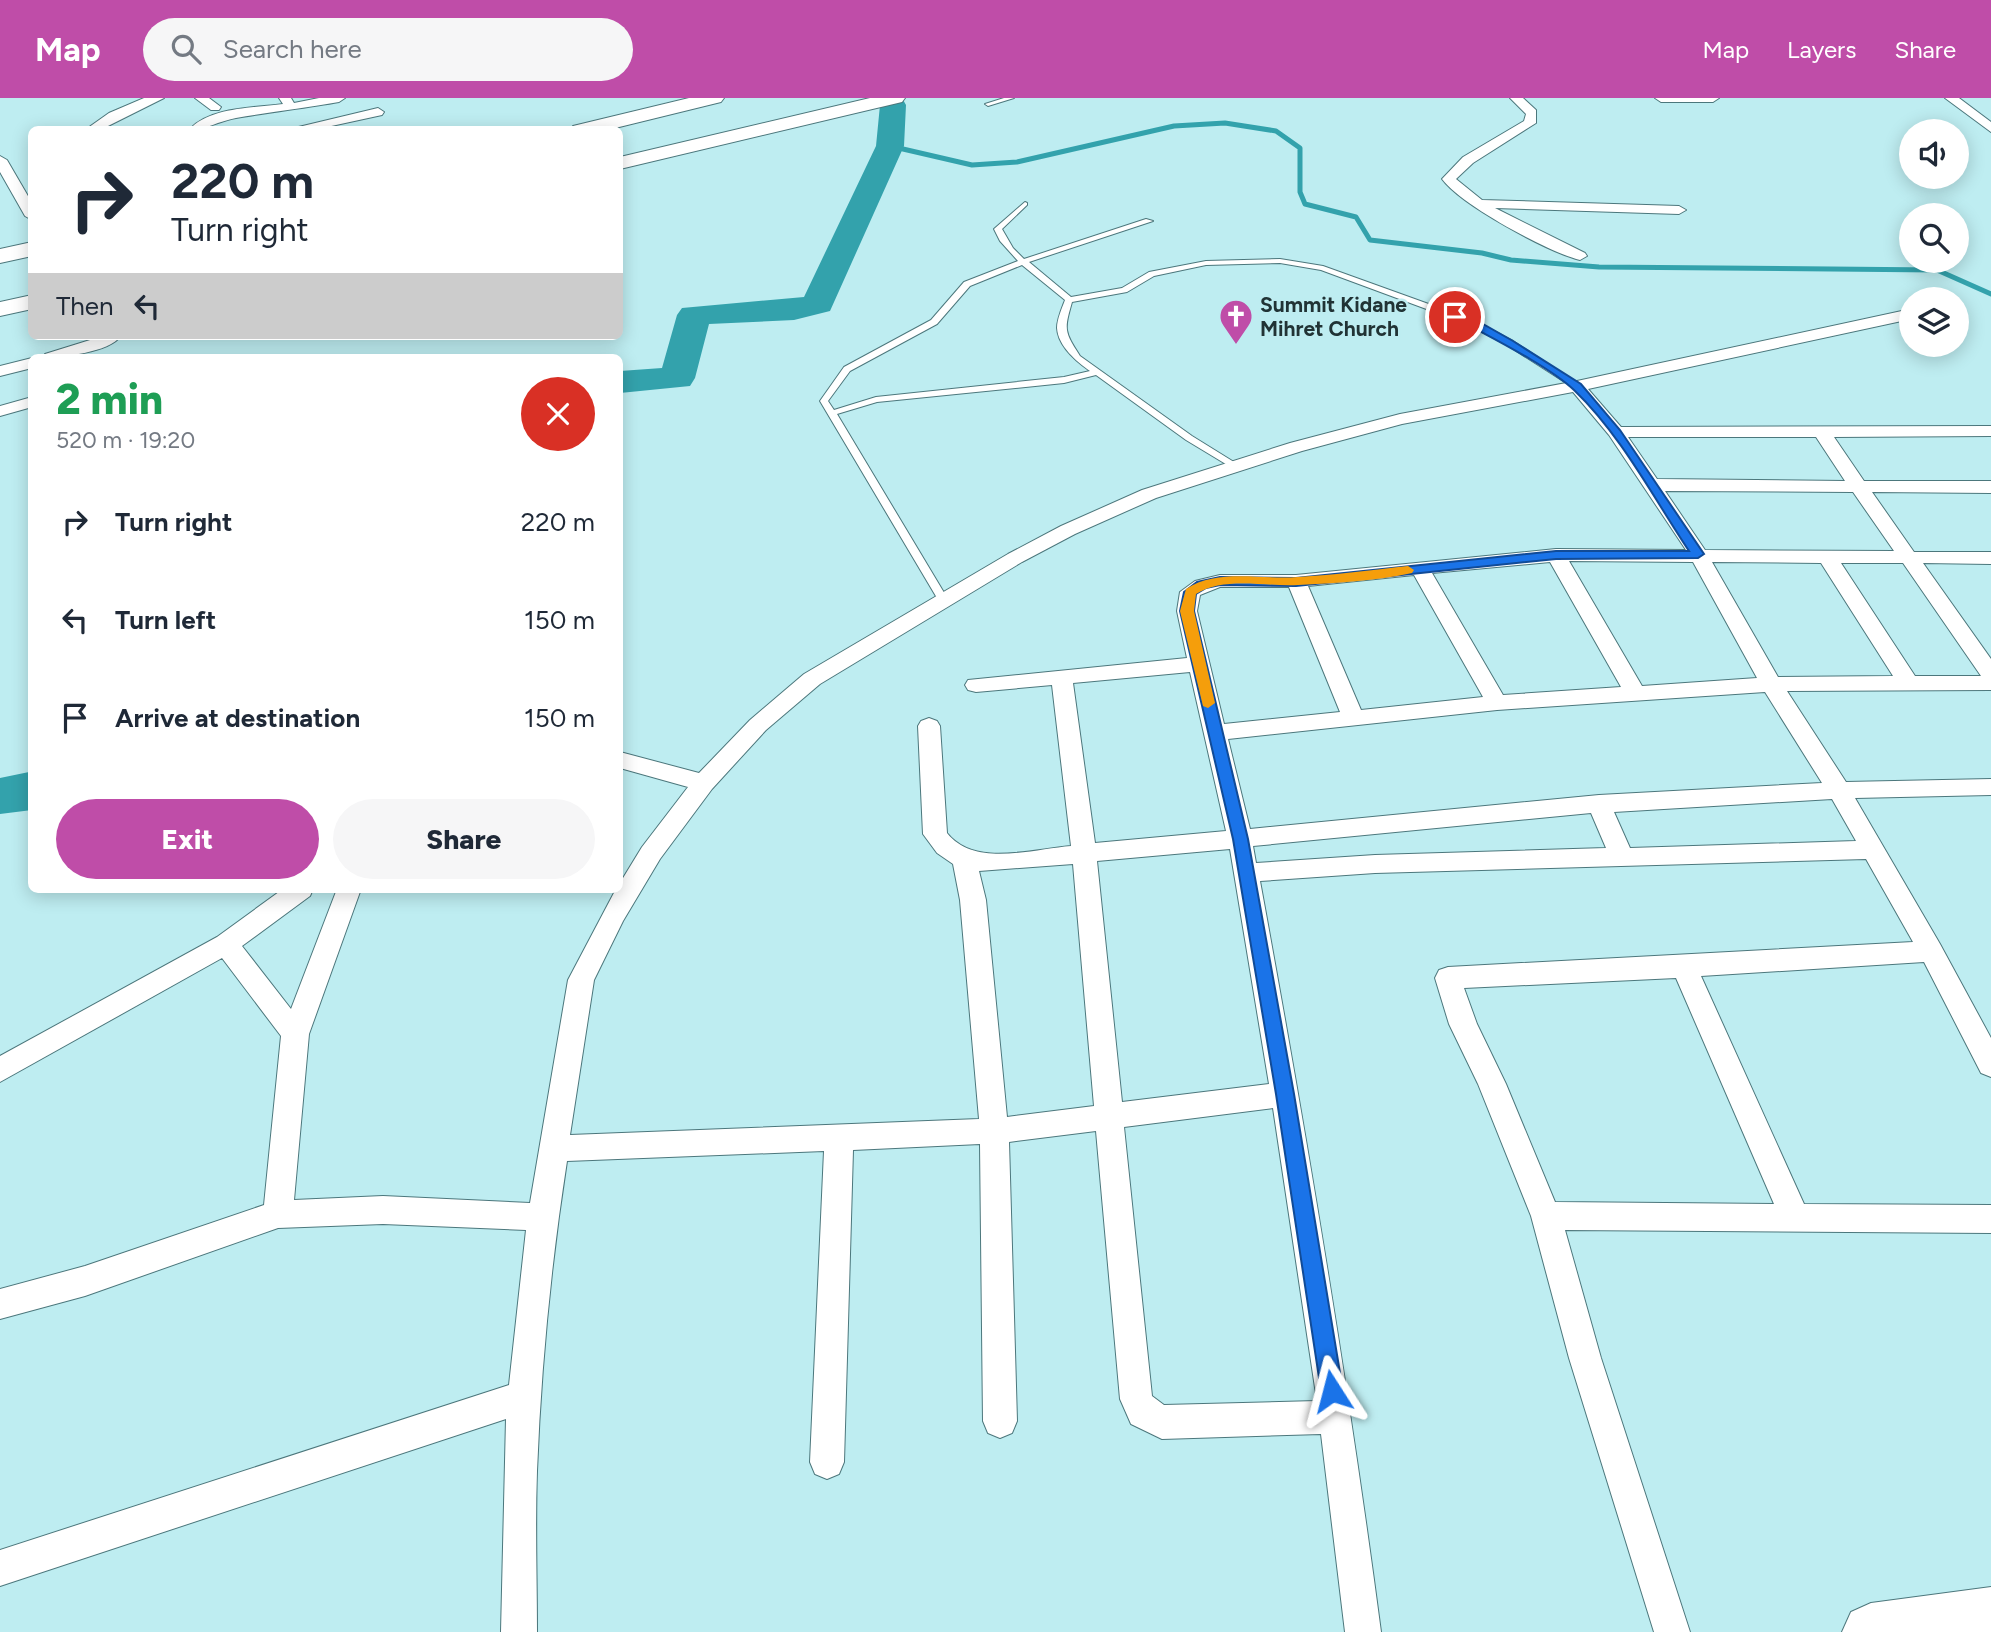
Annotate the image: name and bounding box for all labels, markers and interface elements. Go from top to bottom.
search box [143,18,633,81]
text: Map [35,30,101,69]
icon: search [167,30,205,68]
text: Search here [223,33,362,65]
text: Map [1702,35,1749,64]
text: Layers [1787,35,1856,64]
text: Share [1894,35,1956,64]
map controls [1899,119,1969,357]
button: sound [1899,119,1969,189]
text: 220 m [171,151,314,210]
icon: right [56,154,147,245]
button: search [1899,203,1969,273]
text: Turn right [171,211,309,249]
icon: left [128,287,166,325]
pin [1425,287,1485,347]
button: layers [1899,287,1969,357]
text: Then [56,290,114,322]
place label: Summit Kidane Mihret Church [1260,292,1407,341]
church icon: Summit Kidane Mihret Church [1217,297,1255,346]
icon: arrive [1436,298,1474,336]
text: 2 min [56,374,163,425]
button: close [521,377,595,451]
text: 520 m · 19:20 [56,426,195,454]
icon: right [56,503,94,541]
text: Turn right [115,506,232,538]
text: 220 m [521,506,595,538]
icon: left [56,601,94,639]
text: Turn left [115,604,216,636]
text: 150 m [524,604,595,636]
icon: arrive [56,699,94,737]
text: Arrive at destination [115,702,360,734]
text: 150 m [524,702,595,734]
button: Exit [56,799,319,879]
button: Share [333,799,595,879]
position arrow [1295,1354,1369,1428]

